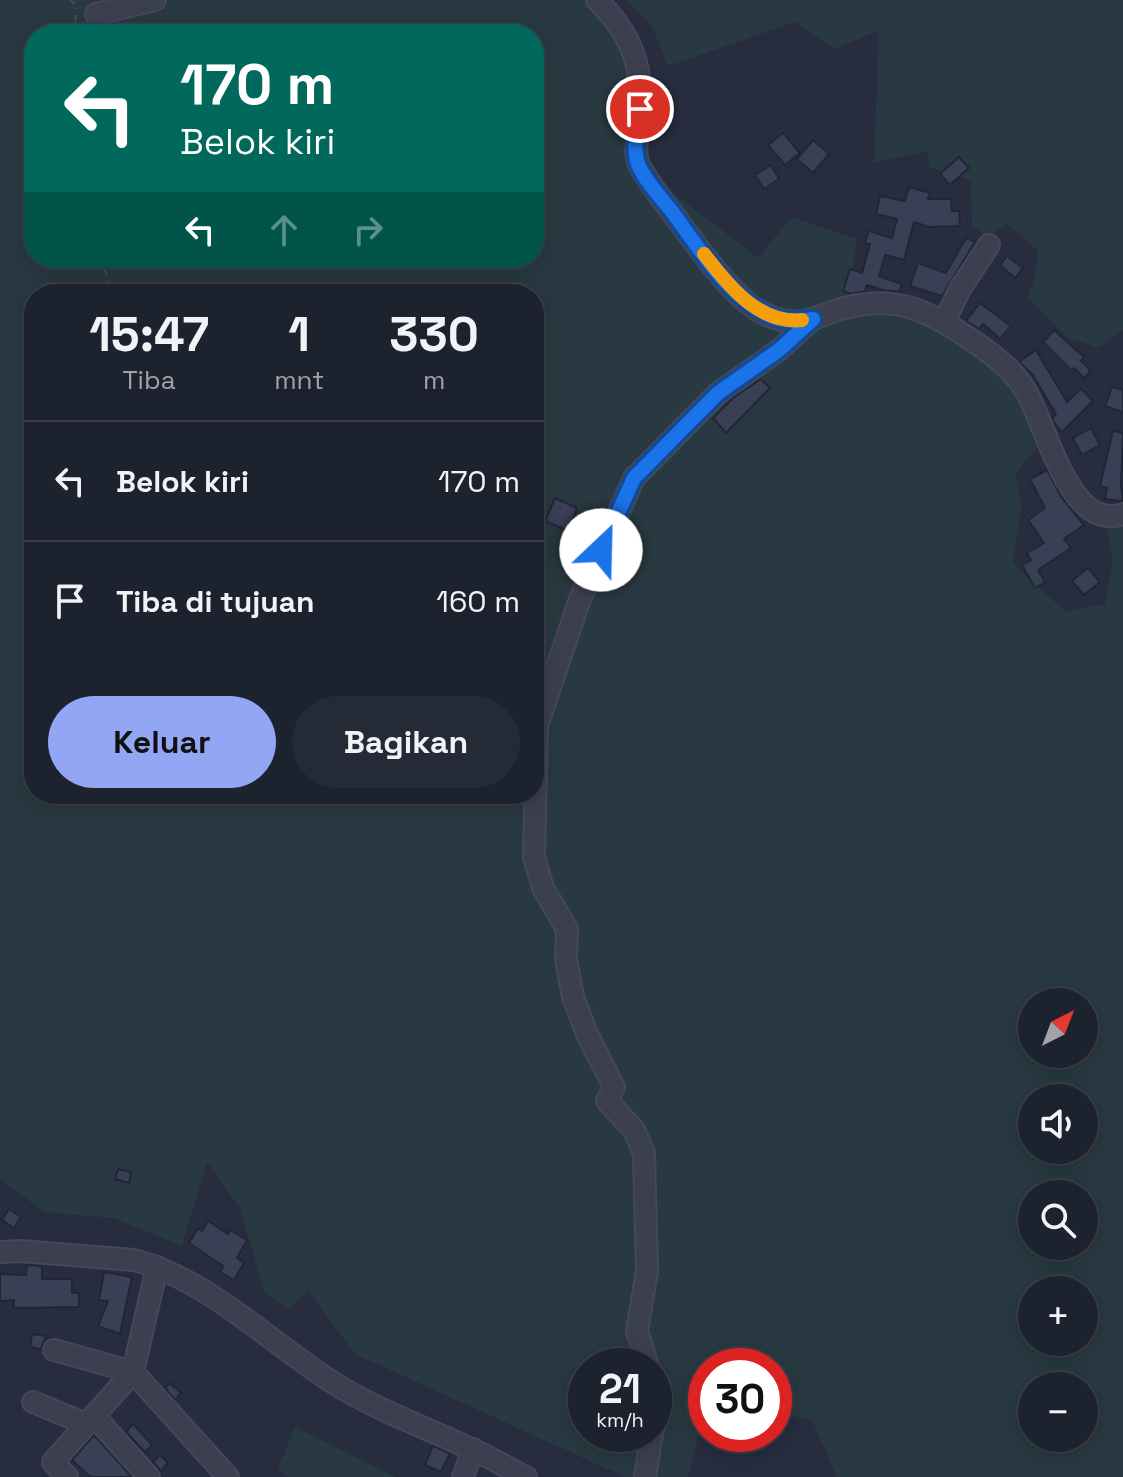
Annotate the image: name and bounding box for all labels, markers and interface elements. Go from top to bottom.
text: 170 m [180,49,334,120]
icon: left [48,56,152,160]
pin [606,75,674,143]
icon: arrive [618,87,662,131]
text: Belok kiri [180,119,335,165]
icon: left [178,208,222,252]
icon: ahead [262,208,306,252]
icon: right [346,208,390,252]
text: 15:47 [89,304,209,365]
text: 1 [288,304,310,365]
text: 330 [389,304,479,365]
text: Tiba [123,363,176,397]
text: mnt [274,363,324,397]
text: m [423,363,445,397]
icon: left [48,459,92,503]
text: Belok kiri [116,462,249,501]
text: 170 m [438,462,520,501]
position arrow [559,508,643,592]
icon: arrive [48,579,92,623]
text: Tiba di tujuan [116,582,315,621]
text: 160 m [436,582,520,621]
button: Keluar [48,696,276,788]
button: Bagikan [292,696,520,788]
north arrow [1018,988,1098,1068]
map controls [1018,988,1098,1452]
button: sound [1018,1084,1098,1164]
button: search [1018,1180,1098,1260]
button: + [1018,1276,1098,1356]
speed limit sign: 30 [688,1348,792,1452]
text: 21 [599,1364,641,1415]
button: − [1018,1372,1098,1452]
text: km/h [596,1407,644,1433]

